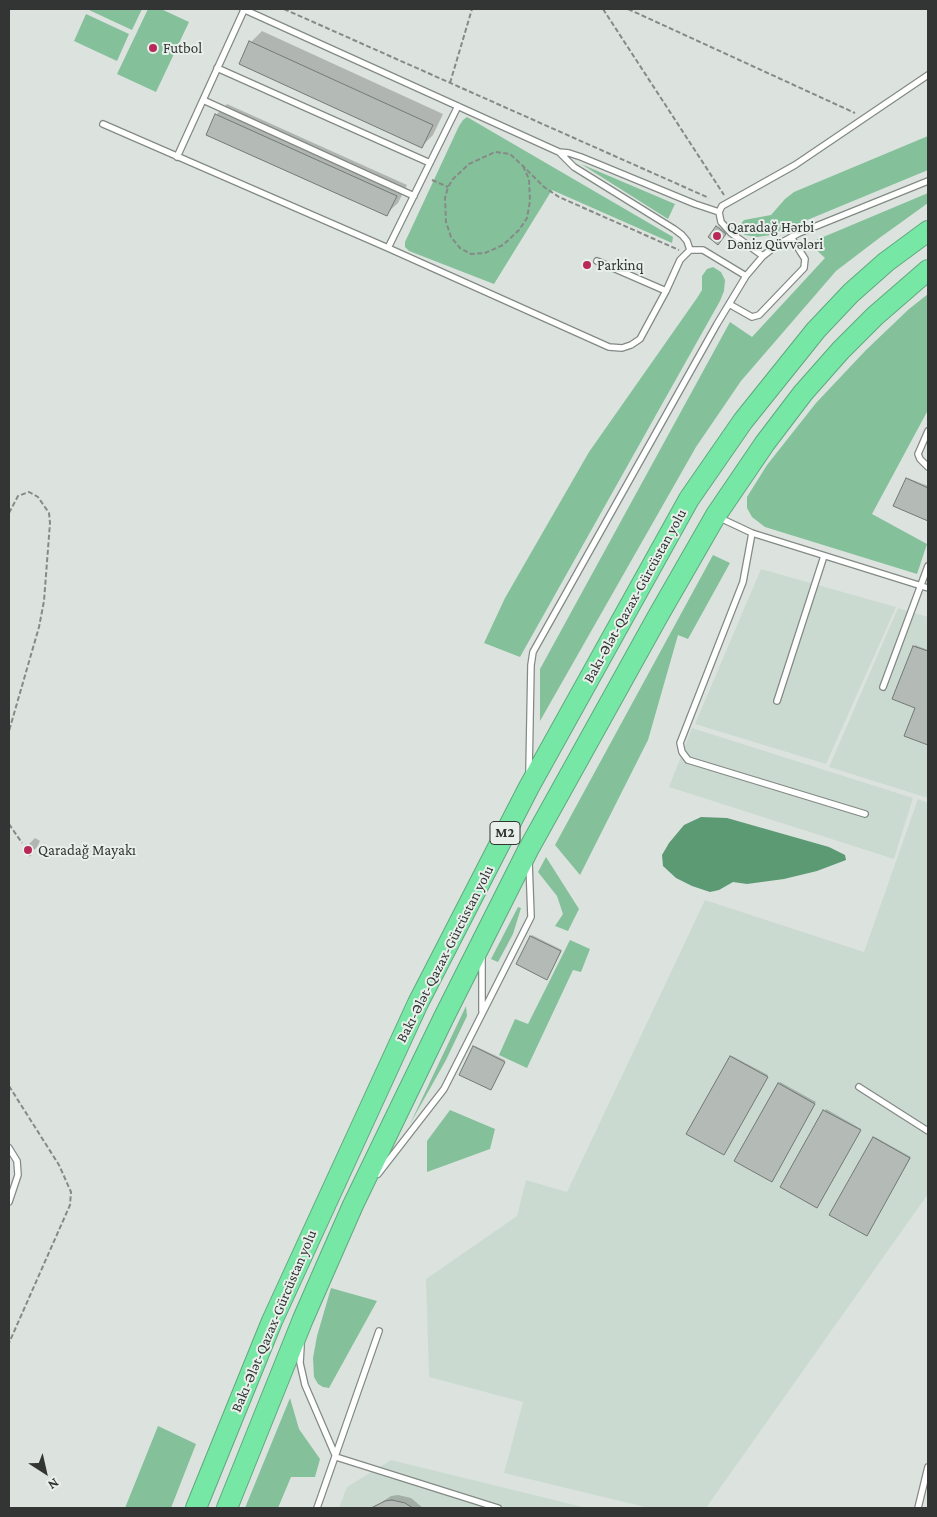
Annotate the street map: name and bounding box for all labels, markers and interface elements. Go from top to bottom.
place label: Futbol [163,39,202,57]
marker: Futbol [147,42,159,54]
place label: Qaradağ Hərbi Dəniz Qüvvələri [727,218,823,253]
marker: Qaradağ Hərbi Dəniz Qüvvələri [711,230,723,242]
place label: Parkinq [597,256,643,274]
marker: Parkinq [581,259,593,271]
street label: Bakı-Ələt-Qazax-Gürcüstan yolu [580,506,690,686]
road number: M2 [490,821,520,844]
place label: Qaradağ Mayakı [38,841,136,859]
marker: Qaradağ Mayakı [22,844,34,856]
street label: Bakı-Ələt-Qazax-Gürcüstan yolu [392,862,498,1046]
street label: Bakı-Ələt-Qazax-Gürcüstan yolu [227,1227,321,1415]
north arrow [20,1447,70,1497]
text: N [45,1475,62,1494]

